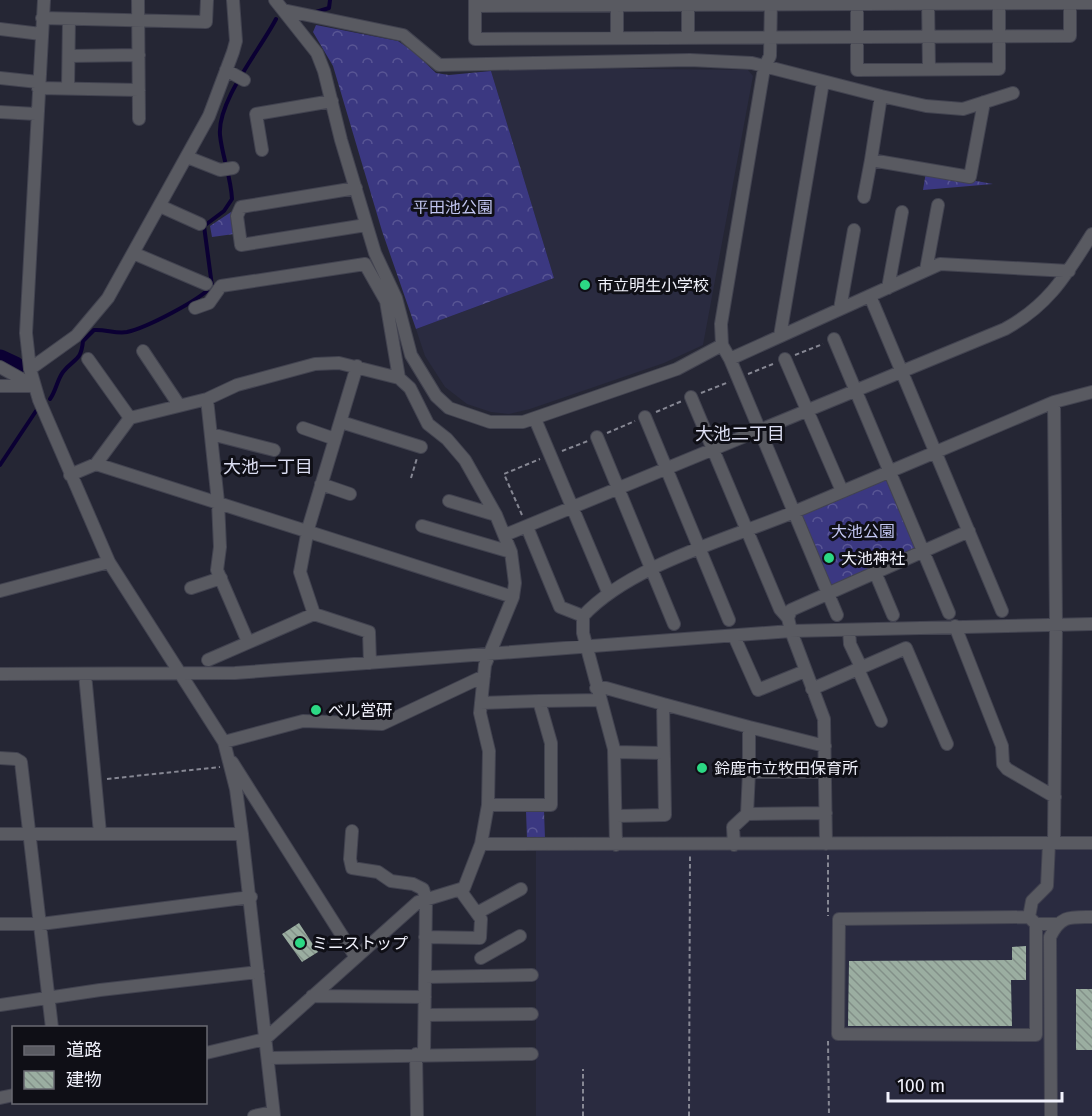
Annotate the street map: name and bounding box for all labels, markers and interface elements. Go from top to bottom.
park label: 平田池公園 [413,198,493,217]
place label: 市立明生小学校 [597,276,709,295]
marker: 市立明生小学校 [578,278,592,292]
district label: 大池二丁目 [695,423,785,445]
district label: 大池一丁目 [223,456,313,478]
park label: 大池公園 [831,522,895,541]
place label: 大池神社 [841,549,905,568]
marker: 大池神社 [822,551,836,565]
place label: べル営研 [328,701,392,720]
marker: べル営研 [309,703,323,717]
place label: 鈴鹿市立牧田保育所 [714,759,858,778]
marker: 鈴鹿市立牧田保育所 [695,761,709,775]
place label: ミニストップ [312,934,408,953]
marker: ミニストップ [293,936,307,950]
legend [12,1026,207,1104]
text: 道路 [66,1039,102,1061]
scale bar [888,1065,1062,1103]
text: 建物 [66,1069,102,1091]
text: 100 m [897,1075,945,1097]

